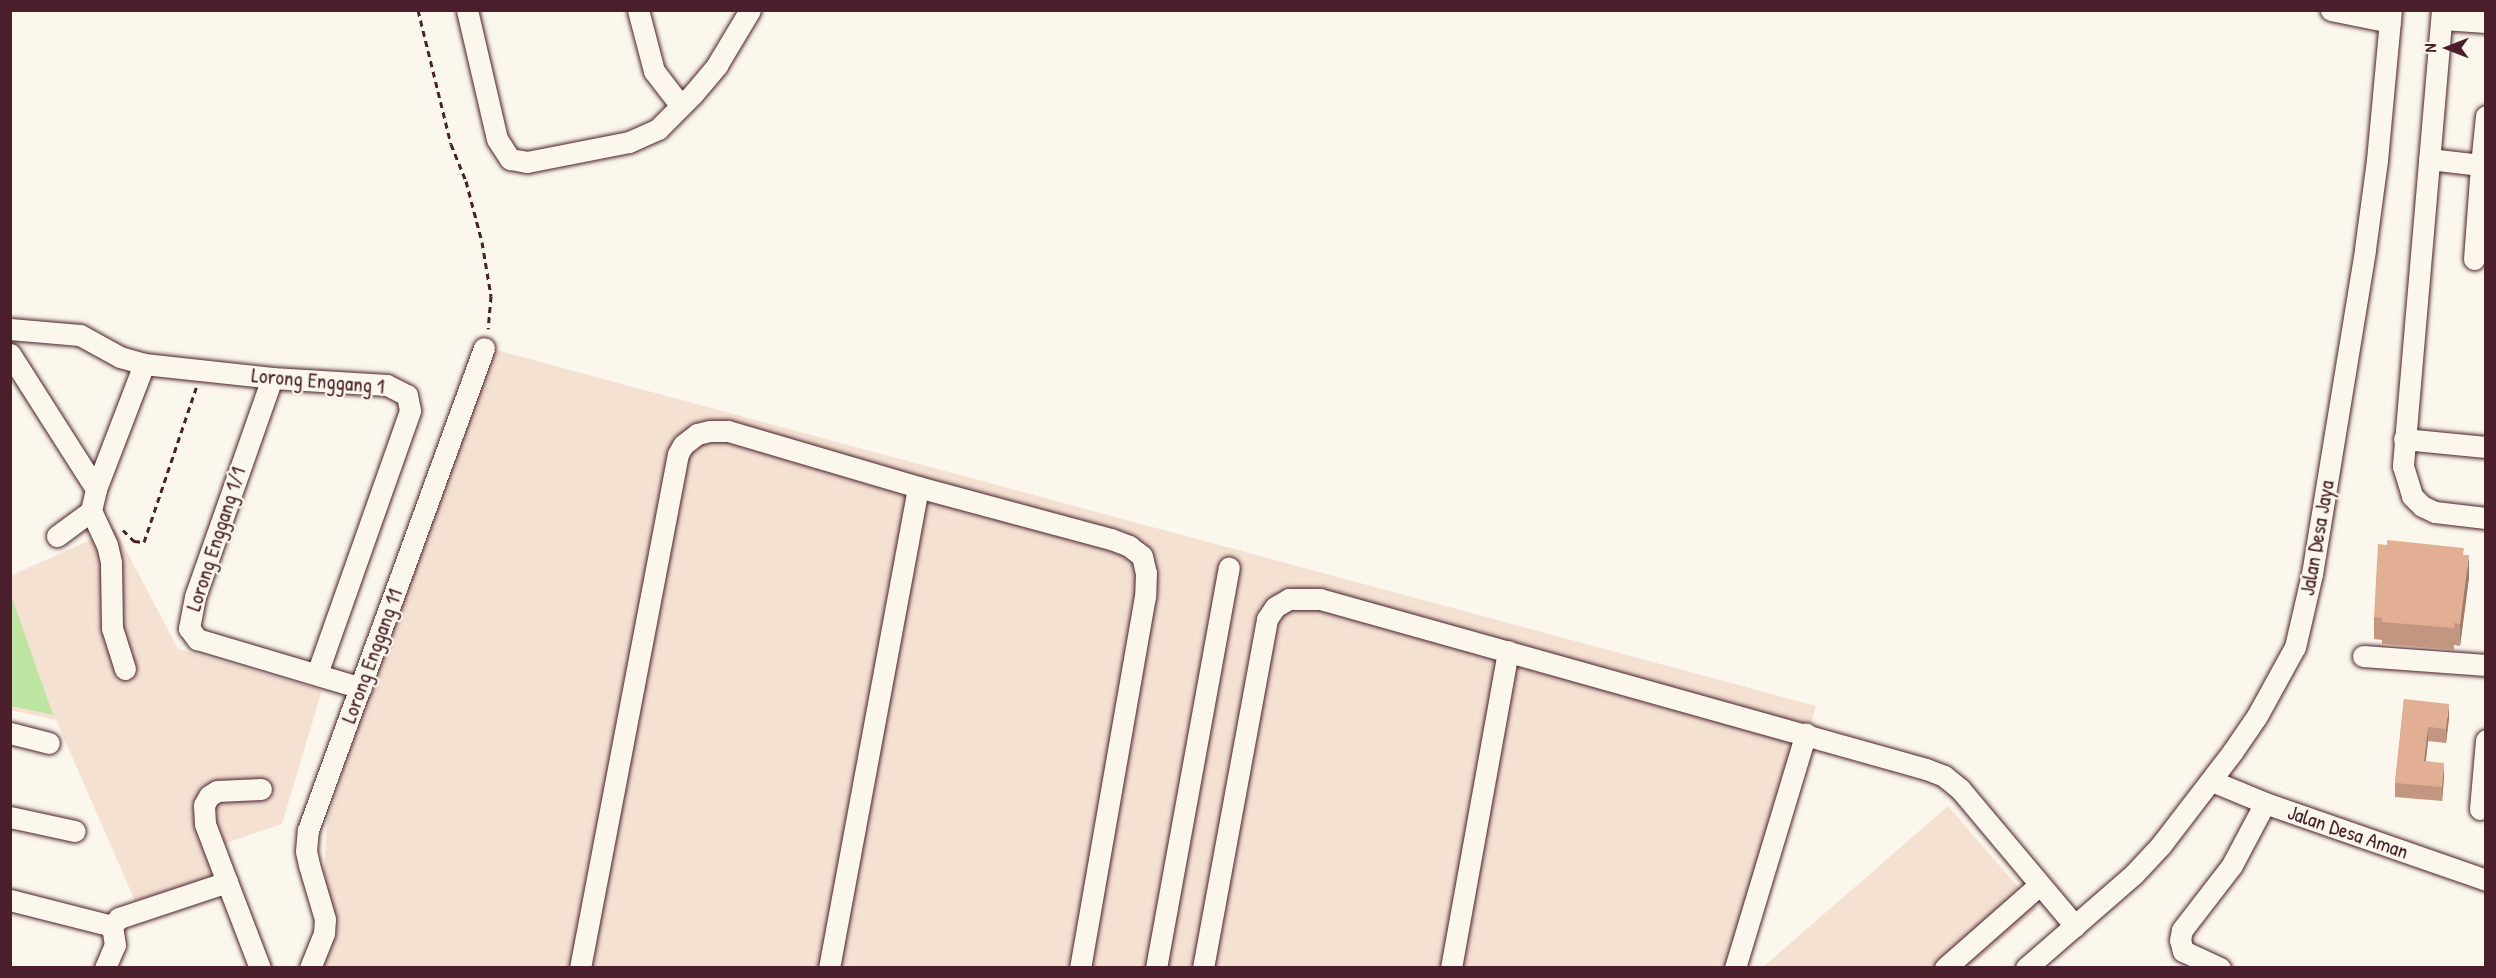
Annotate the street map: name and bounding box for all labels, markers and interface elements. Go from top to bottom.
north arrow [2418,18,2478,78]
text: N [2419,44,2441,52]
street label: Lorong Enggang 1 [250,363,386,399]
street label: Lorong Enggang 1/1 [181,464,251,614]
street label: Jalan Desa Jaya [2294,478,2340,598]
street label: Lorong Enggang 11 [336,585,408,727]
street label: Jalan Desa Aman [2284,800,2412,864]

